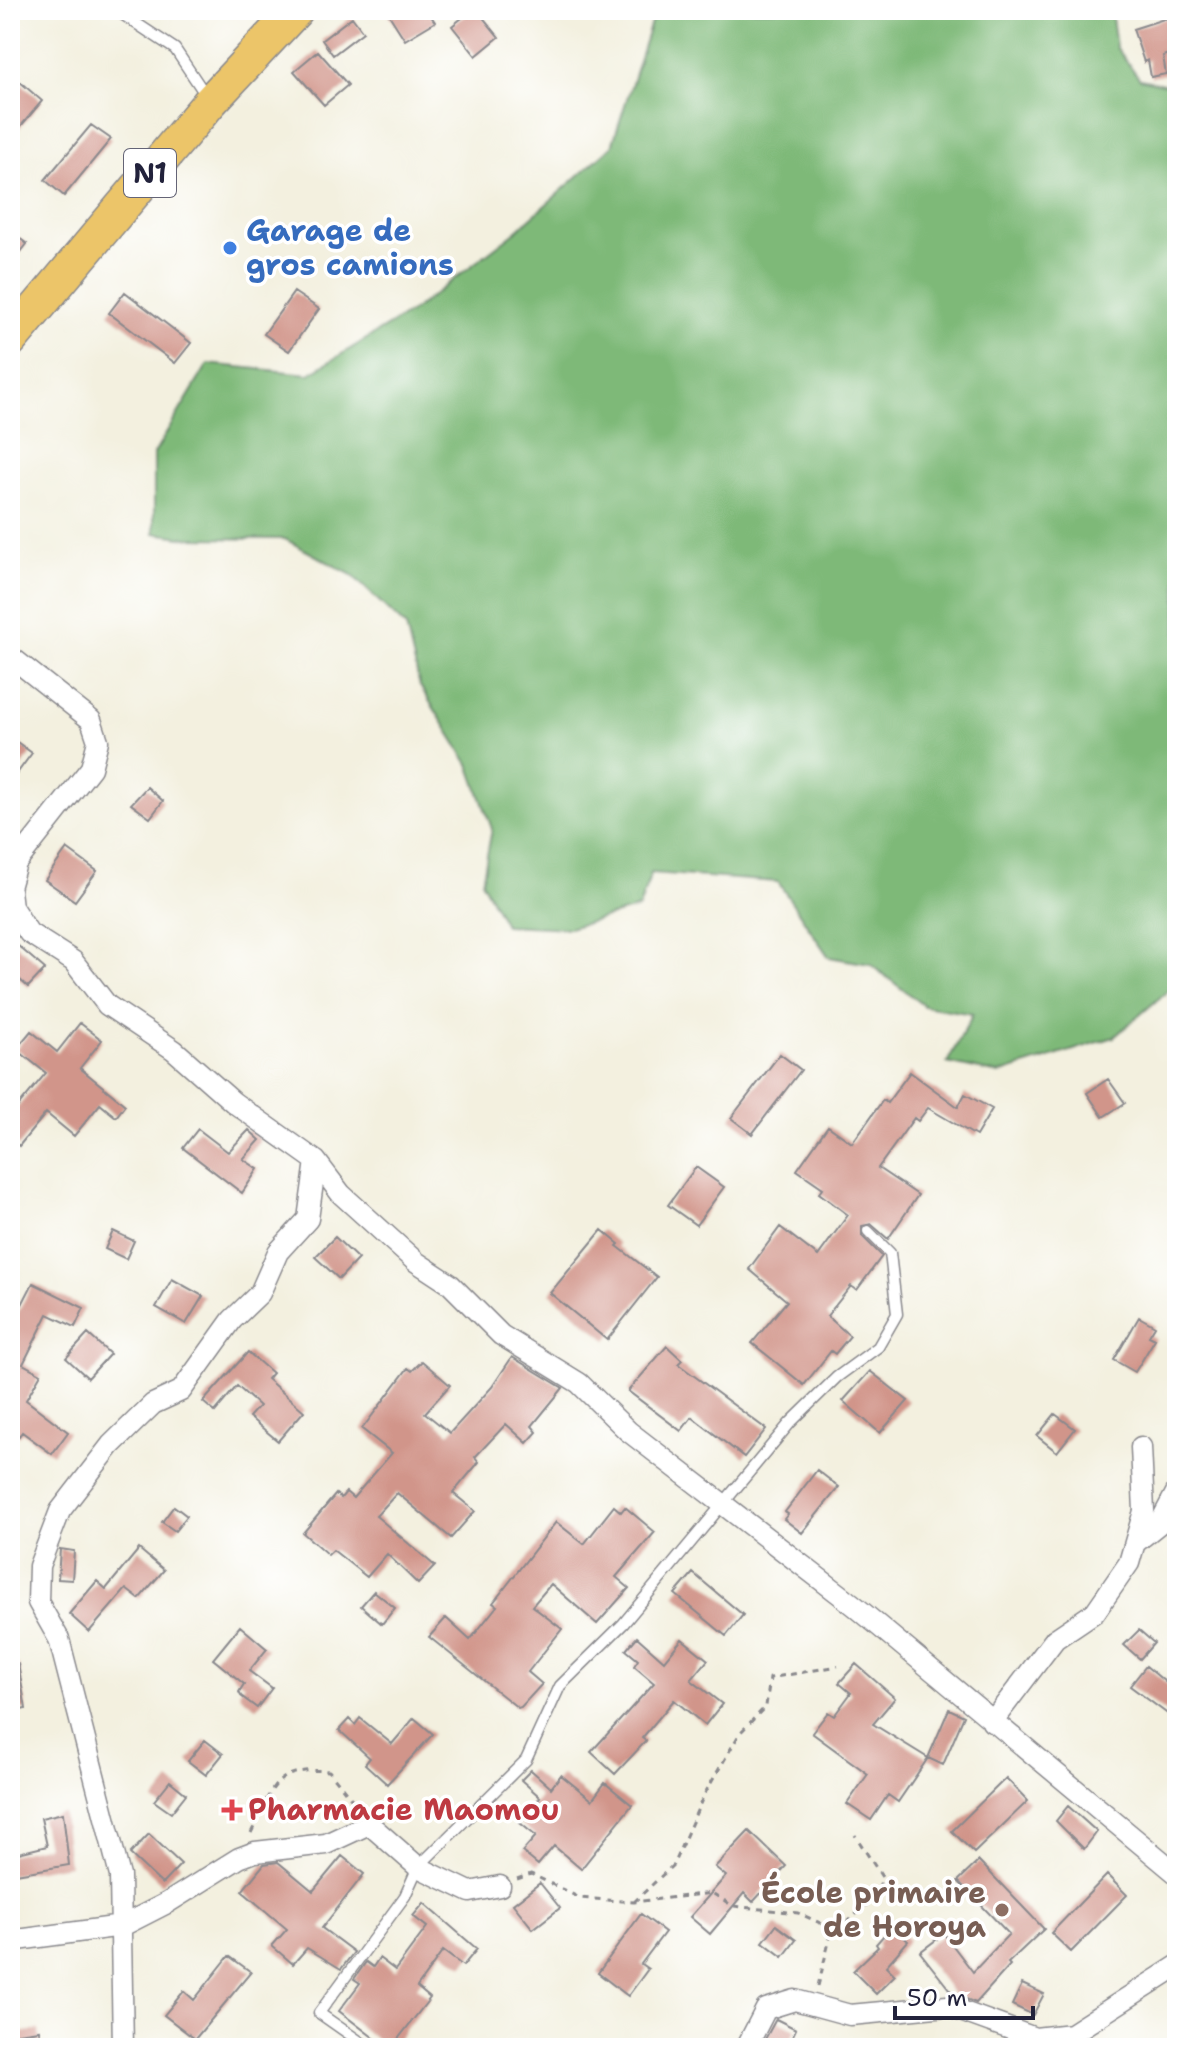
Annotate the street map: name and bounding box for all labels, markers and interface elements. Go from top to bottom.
road number: N1 [124,149,176,197]
place label: Garage de gros camions [246,210,454,285]
marker: Garage de gros camions [221,239,239,257]
place label: Pharmacie Maomou [248,1789,560,1830]
marker: Pharmacie Maomou [223,1801,241,1819]
place label: École primaire de Horoya [760,1871,987,1947]
marker: École primaire de Horoya [993,1901,1011,1919]
scale bar [895,1970,1033,2020]
text: 50 m [907,1982,967,2014]

